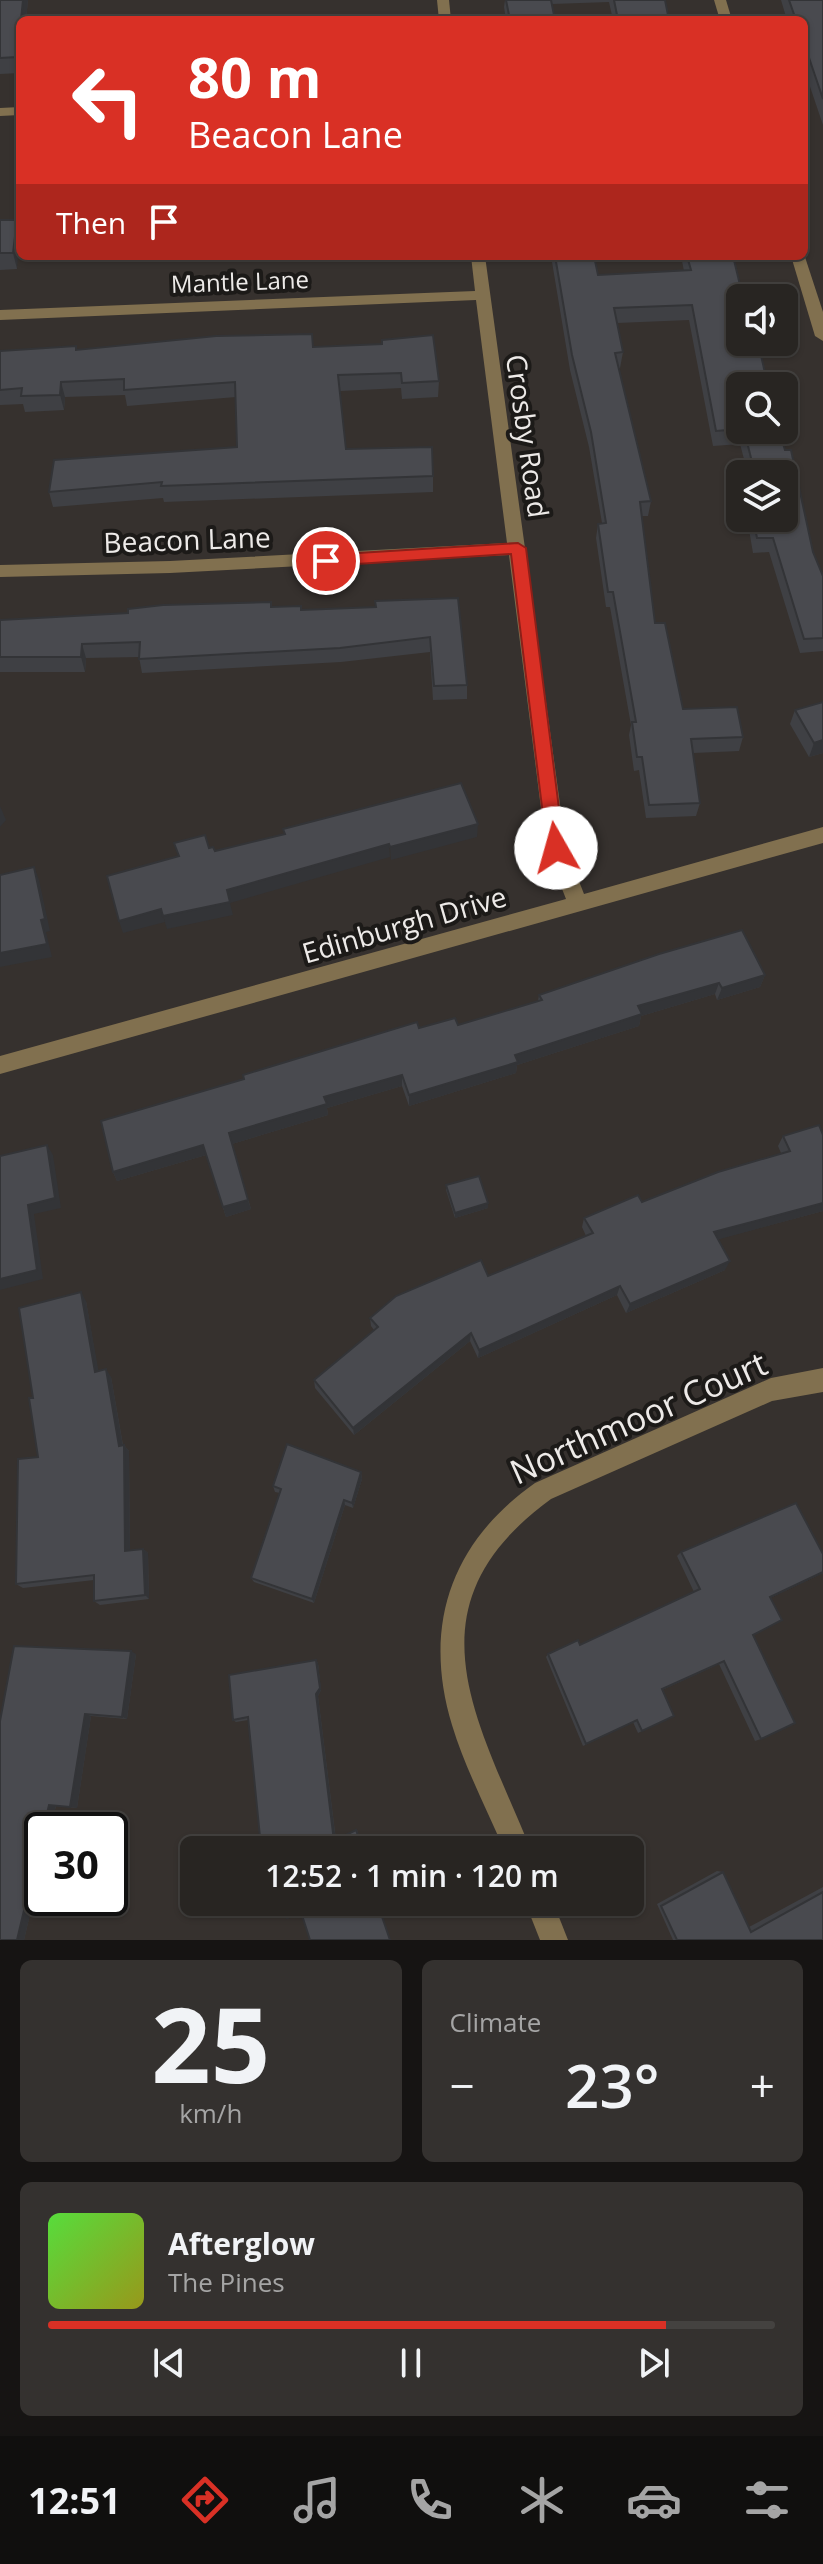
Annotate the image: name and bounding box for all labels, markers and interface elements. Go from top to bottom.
text: 80 m [188,38,322,114]
icon: left [56,48,160,152]
text: Beacon Lane [188,110,403,159]
icon: arrive [142,200,186,244]
text: Then [56,202,126,243]
street label: Mantle Lane [170,262,310,300]
map controls [726,284,798,532]
button: sound [726,284,798,356]
street label: Crosby Road [498,352,558,520]
button: search [726,372,798,444]
button: layers [726,460,798,532]
street label: Beacon Lane [103,517,271,561]
pin [292,527,360,595]
icon: arrive [304,539,348,583]
position arrow [514,806,598,890]
street label: Edinburgh Drive [297,877,511,971]
street label: Northmoor Court [502,1340,774,1494]
speed limit sign: 30 [24,1812,128,1916]
text: 12:52 · 1 min · 120 m [265,1855,559,1896]
text: 25 [151,1972,270,2113]
text: Climate [450,2004,541,2040]
text: 23° [565,2044,659,2126]
text: − [450,2055,475,2115]
text: + [750,2055,775,2115]
text: km/h [179,2095,242,2131]
text: Afterglow [168,2223,315,2264]
text: The Pines [168,2264,285,2300]
icon: previous [147,2341,191,2385]
icon: pause [389,2341,433,2385]
icon: next [632,2341,676,2385]
icon: directions [177,2472,233,2528]
icon: music [289,2472,345,2528]
icon: phone [402,2472,458,2528]
icon: climate [514,2472,570,2528]
icon: car [626,2472,682,2528]
icon: filters [739,2472,795,2528]
text: 12:51 [28,2476,121,2525]

